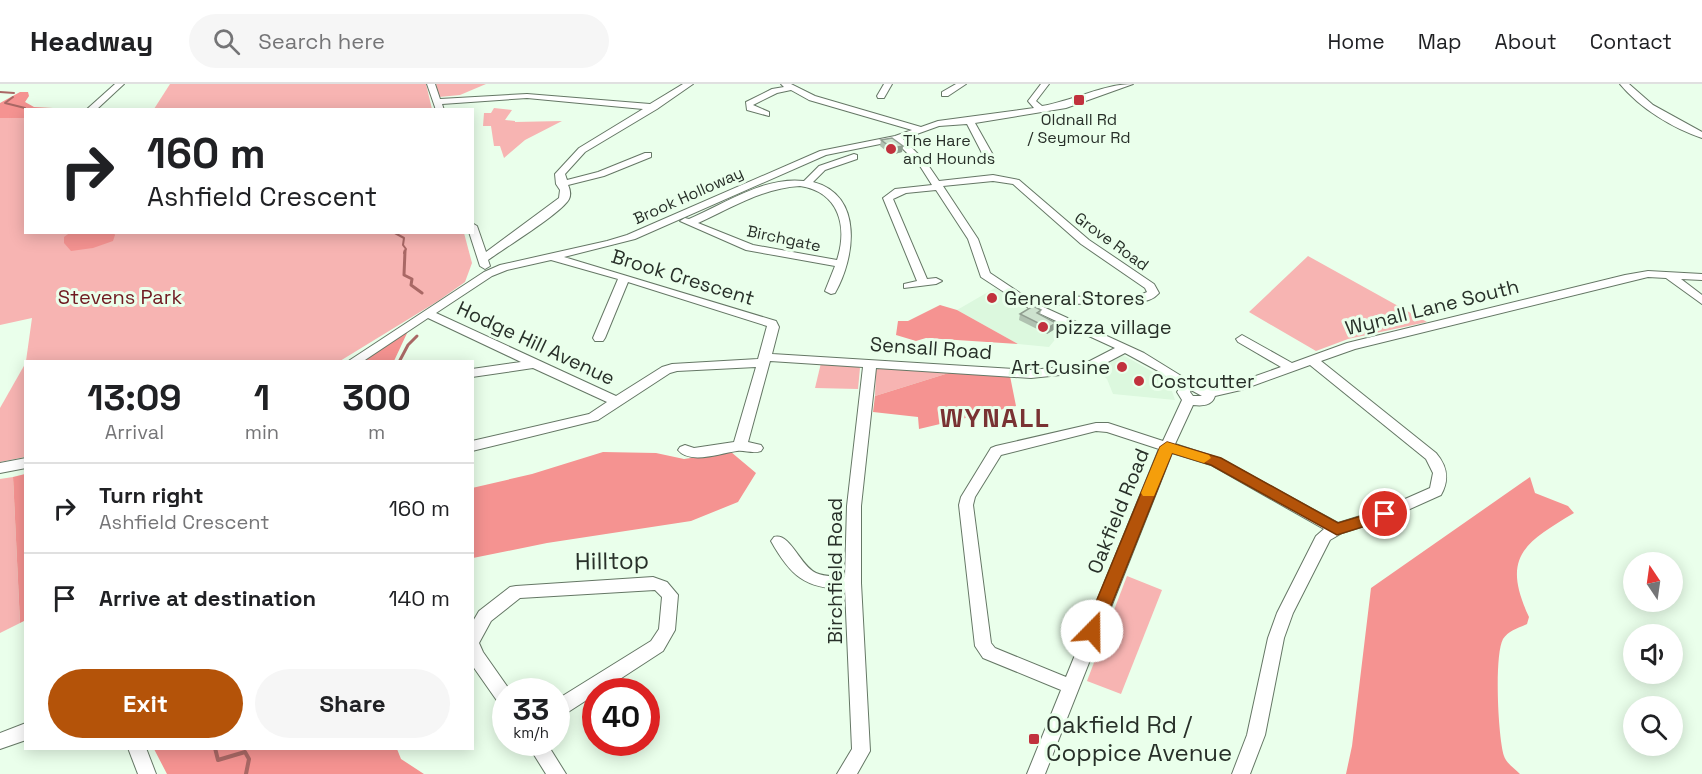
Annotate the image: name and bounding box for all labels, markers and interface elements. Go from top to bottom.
search box [189,14,609,68]
text: Headway [30,23,153,59]
icon: search [210,25,243,58]
text: Search here [258,27,385,55]
text: Home [1327,28,1385,55]
text: Map [1418,28,1462,55]
text: About [1495,28,1557,55]
text: Contact [1590,28,1672,55]
marker: Oldnall Rd / Seymour Rd [1072,93,1086,107]
place label: Oldnall Rd / Seymour Rd [1027,109,1131,148]
text: 160 m [147,127,266,180]
place label: The Hare and Hounds [903,130,995,169]
icon: right [48,132,126,210]
marker: The Hare and Hounds [884,142,898,156]
street label: Brook Holloway [630,162,746,229]
text: Ashfield Crescent [147,179,377,214]
street label: Grove Road [1070,207,1153,275]
street label: Birchgate [745,220,823,257]
street label: Brook Crescent [608,243,758,311]
street label: Wynall Lane South [1342,273,1522,341]
park label: Stevens Park [58,284,182,310]
place label: General Stores [1004,285,1145,311]
marker: General Stores [985,291,999,305]
street label: Hodge Hill Avenue [453,295,619,391]
place label: pizza village [1055,314,1172,340]
marker: pizza village [1036,320,1050,334]
street label: Sensall Road [869,331,993,365]
place label: Art Cusine [1011,354,1110,380]
marker: Art Cusine [1115,360,1129,374]
place label: Costcutter [1151,368,1255,394]
marker: Costcutter [1132,374,1146,388]
text: 13:09 [87,375,182,421]
text: 1 [254,375,270,421]
text: 300 [342,375,411,421]
district label: WYNALL [940,401,1050,435]
text: Arrival [105,419,164,445]
text: min [245,419,279,445]
text: m [368,419,385,445]
street label: Oakfield Road [1081,445,1155,577]
text: Turn right [99,481,204,509]
pin [1359,488,1410,539]
icon: right [48,492,81,525]
text: 160 m [389,494,450,522]
icon: arrive [1368,497,1401,530]
street label: Birchfield Road [822,498,848,644]
text: Ashfield Crescent [99,509,270,535]
street label: Hilltop [575,544,649,577]
north arrow [1623,552,1683,612]
map controls [1623,552,1683,756]
icon: arrive [48,582,81,615]
text: Arrive at destination [99,584,316,612]
text: 140 m [388,584,450,612]
position arrow [1060,599,1124,663]
button: sound [1623,624,1683,684]
button: Exit [48,669,243,738]
button: Share [255,669,450,738]
speed limit sign: 40 [582,678,660,756]
text: 33 [513,690,549,729]
button: search [1623,696,1683,756]
place label: Oakfield Rd / Coppice Avenue [1046,709,1232,768]
text: km/h [513,723,549,742]
marker: Oakfield Rd / Coppice Avenue [1027,732,1041,746]

